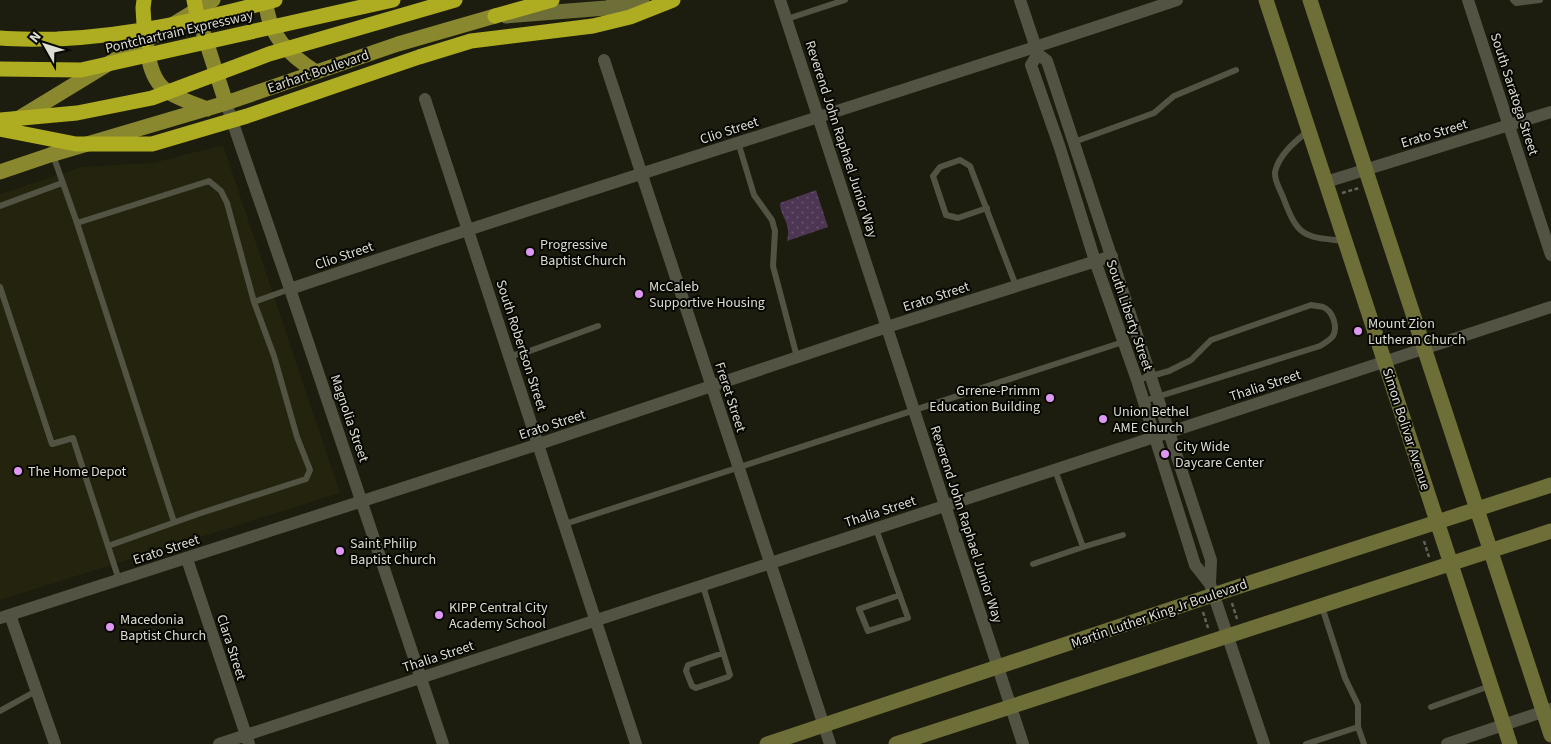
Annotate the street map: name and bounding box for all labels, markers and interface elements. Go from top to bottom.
street label: Pontchartrain Expressway [103,5,256,59]
north arrow [20,20,70,70]
text: N [25,28,46,47]
street label: South Saratoga Street [1485,31,1543,158]
street label: Reverend John Raphael Junior Way [800,38,883,241]
street label: Earhart Boulevard [265,45,372,99]
street label: Clio Street [697,112,761,150]
street label: Erato Street [1398,114,1470,154]
place label: Progressive Baptist Church [540,235,626,271]
street label: Clio Street [312,237,376,275]
marker: Progressive Baptist Church [524,246,536,258]
street label: South Liberty Street [1101,257,1158,374]
street label: South Robertson Street [490,277,552,413]
place label: McCaleb Supportive Housing [649,277,765,313]
street label: Erato Street [901,277,972,317]
marker: McCaleb Supportive Housing [633,288,645,300]
place label: Mount Zion Lutheran Church [1368,314,1466,350]
marker: Mount Zion Lutheran Church [1352,325,1364,337]
street label: Freret Street [709,360,751,435]
street label: Thalia Street [1227,365,1304,407]
street label: Simon Bolivar Avenue [1377,366,1435,493]
street label: Magnolia Street [325,372,373,465]
place label: Grrene-Primm Education Building [929,381,1040,417]
marker: Grrene-Primm Education Building [1044,392,1056,404]
place label: Union Bethel AME Church [1113,402,1190,438]
street label: Erato Street [517,405,588,445]
marker: Union Bethel AME Church [1097,413,1109,425]
street label: Reverend John Raphael Junior Way [925,423,1008,626]
place label: City Wide Daycare Center [1175,437,1264,473]
marker: City Wide Daycare Center [1159,448,1171,460]
place label: The Home Depot [28,462,127,482]
marker: The Home Depot [12,465,24,477]
street label: Thalia Street [842,491,919,533]
street label: Erato Street [131,530,202,570]
place label: Saint Philip Baptist Church [350,534,436,570]
marker: Saint Philip Baptist Church [334,545,346,557]
street label: Martin Luther King Jr Boulevard [1069,574,1250,654]
place label: KIPP Central City Academy School [449,598,548,634]
marker: KIPP Central City Academy School [433,609,445,621]
place label: Macedonia Baptist Church [120,610,206,646]
street label: Clara Street [211,612,251,683]
marker: Macedonia Baptist Church [104,621,116,633]
street label: Thalia Street [400,636,477,678]

